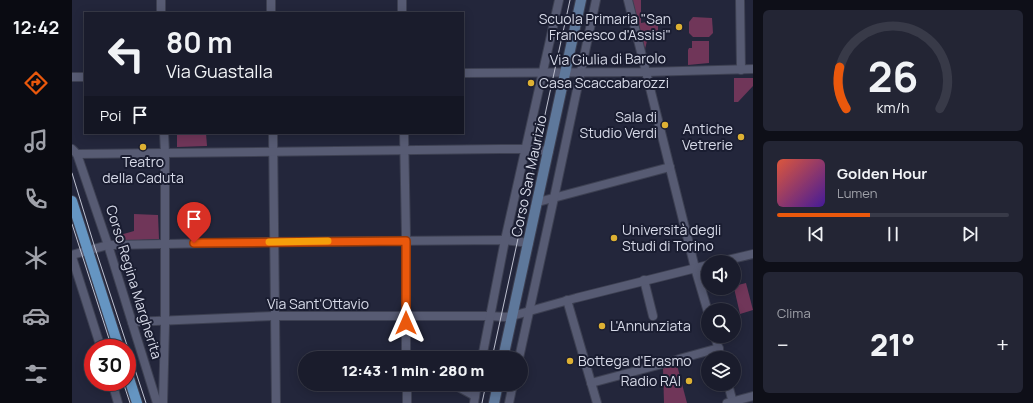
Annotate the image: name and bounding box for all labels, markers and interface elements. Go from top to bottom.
place label: Scuola Primaria "San Francesco d'Assisi" [539,9,671,44]
text: 12:42 [13,15,59,39]
marker: Scuola Primaria "San Francesco d'Assisi" [674,22,684,32]
text: 80 m [166,23,232,61]
icon: left [100,28,152,80]
text: 26 [868,47,918,103]
street label: Via Giulia di Barolo [550,48,666,69]
text: Via Guastalla [166,59,273,83]
icon: directions [22,69,50,97]
place label: Casa Scaccabarozzi [539,73,669,92]
marker: Casa Scaccabarozzi [526,78,536,88]
text: km/h [876,97,910,116]
icon: arrive [129,104,151,126]
text: Poi [100,105,121,126]
place label: Sala di Studio Verdi [580,107,657,142]
street label: Corso San Maurizio [506,113,551,239]
place label: Antiche Vetrerie [682,119,733,154]
marker: Sala di Studio Verdi [660,120,670,130]
icon: music [22,127,50,155]
marker: Antiche Vetrerie [736,132,746,142]
marker: Teatro della Caduta [138,142,148,152]
place label: Teatro della Caduta [102,152,184,187]
text: Golden Hour [837,163,927,184]
text: Lumen [837,184,877,202]
icon: phone [22,185,50,213]
pin [177,202,211,243]
street label: Corso Regina Margherita [102,203,167,361]
icon: arrive [183,208,205,230]
place label: Università degli Studi di Torino [622,220,721,255]
icon: previous [805,223,827,245]
icon: pause [882,223,904,245]
icon: next [959,223,981,245]
marker: Università degli Studi di Torino [609,233,619,243]
icon: climate [22,244,50,272]
map controls [701,255,741,391]
button: sound [701,255,741,295]
street label: Via Sant'Ottavio [267,294,369,313]
icon: car [22,302,50,330]
position arrow [385,302,427,344]
button: search [701,303,741,343]
text: Clima [777,304,811,322]
place label: L'Annunziata [610,316,691,335]
marker: L'Annunziata [597,321,607,331]
text: 21° [870,324,915,365]
text: − [777,330,789,360]
text: + [996,330,1009,360]
speed limit sign: 30 [84,339,136,391]
place label: Bottega d'Erasmo [578,351,692,370]
button: layers [701,351,741,391]
marker: Bottega d'Erasmo [565,356,575,366]
icon: filters [22,360,50,388]
text: 12:43 · 1 min · 280 m [342,360,484,381]
place label: Radio RAI [621,371,681,390]
marker: Radio RAI [684,376,694,386]

